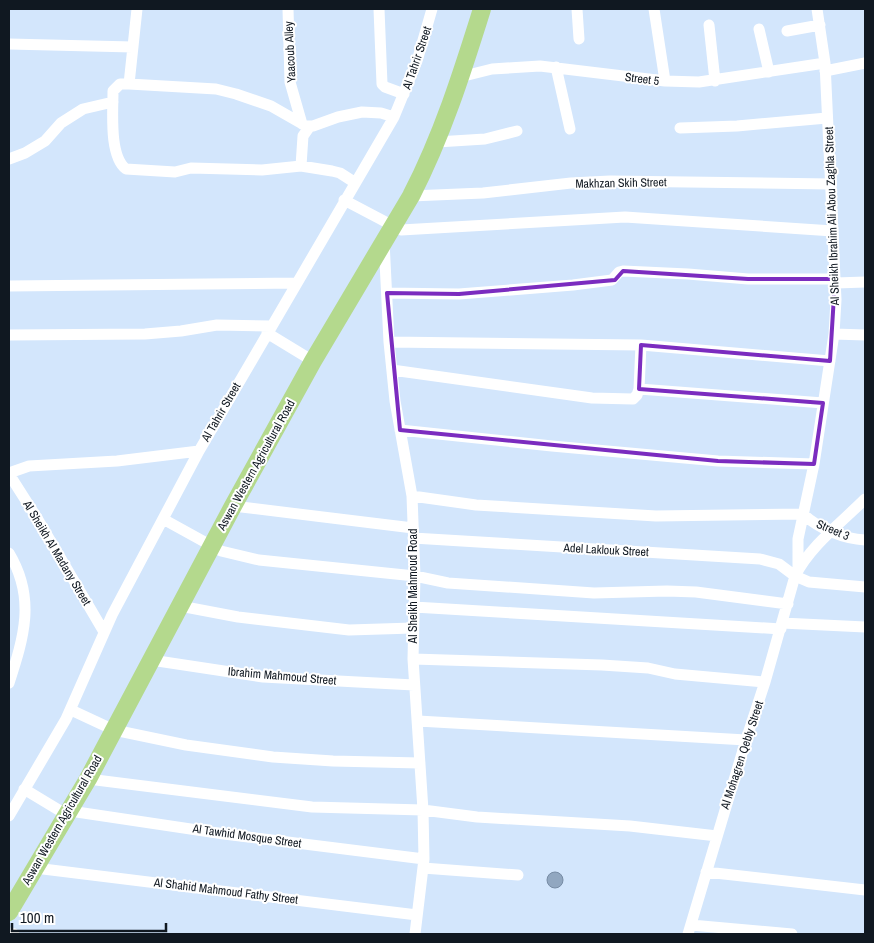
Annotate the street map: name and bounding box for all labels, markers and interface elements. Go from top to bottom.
street label: Yaacoub Alley [280,21,300,83]
street label: Al Tahrir Street [398,24,435,93]
street label: Street 5 [624,69,661,89]
street label: Al Sheikh Ibrahim Ali Abou Zaghla Street [821,126,843,307]
street label: Makhzan Skih Street [575,174,667,192]
street label: Al Tahrir Street [197,379,244,445]
street label: Aswan Western Agricultural Road [213,397,299,534]
street label: Al Sheikh Al Madany Street [19,497,95,609]
street label: Street 3 [814,516,852,544]
street label: Al Sheikh Mahmoud Road [405,529,421,644]
street label: Adel Laklouk Street [562,540,649,560]
street label: Ibrahim Mahmoud Street [227,663,337,689]
street label: Al Mohagren Qebly Street [717,698,767,812]
street label: Aswan Western Agricultural Road [18,752,106,888]
street label: Al Tawhid Mosque Street [191,820,303,852]
street label: Al Shahid Mahmoud Fathy Street [152,874,299,908]
scale bar [12,900,166,932]
text: 100 m [20,907,54,928]

